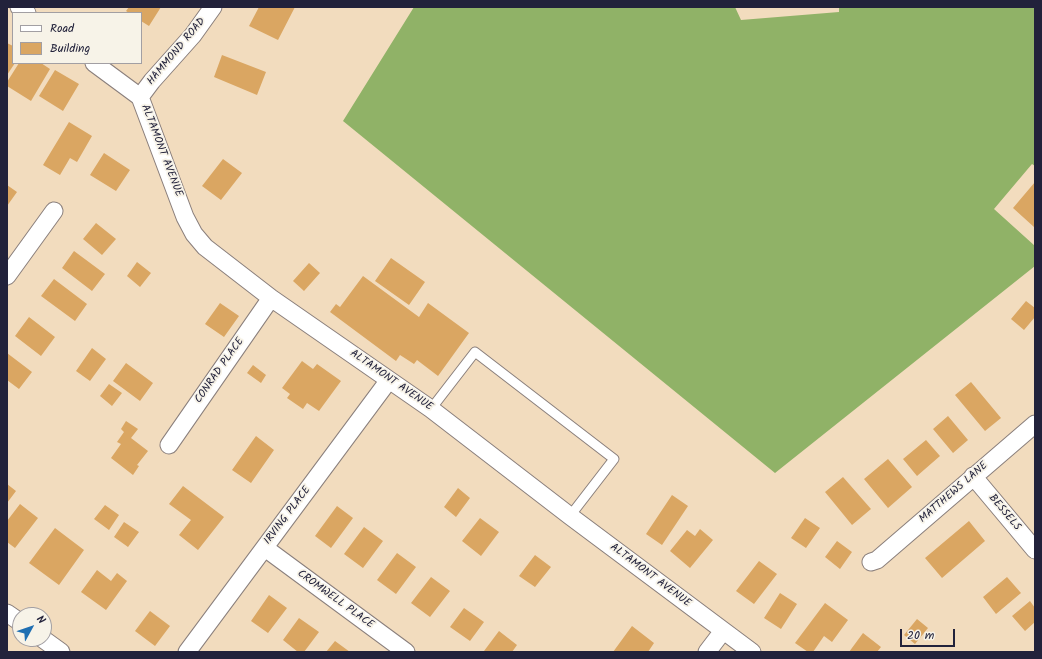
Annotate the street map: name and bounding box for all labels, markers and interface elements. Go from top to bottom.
legend [12,12,142,64]
street label: HAMMOND ROAD [145,16,209,88]
text: Road [50,19,74,38]
text: Building [50,39,90,58]
street label: ALTAMONT AVENUE [137,103,185,199]
street label: CONRAD PLACE [192,336,248,406]
street label: ALTAMONT AVENUE [347,348,435,414]
street label: MATTHEWS LANE [917,460,991,526]
street label: IRVING PLACE [262,484,314,548]
street label: BESSELS [985,492,1023,534]
street label: ALTAMONT AVENUE [607,541,693,611]
street label: CROMWELL PLACE [294,568,376,632]
north arrow [12,607,52,647]
text: N [31,611,50,628]
scale bar [902,621,957,647]
text: 20 m [907,626,934,645]

